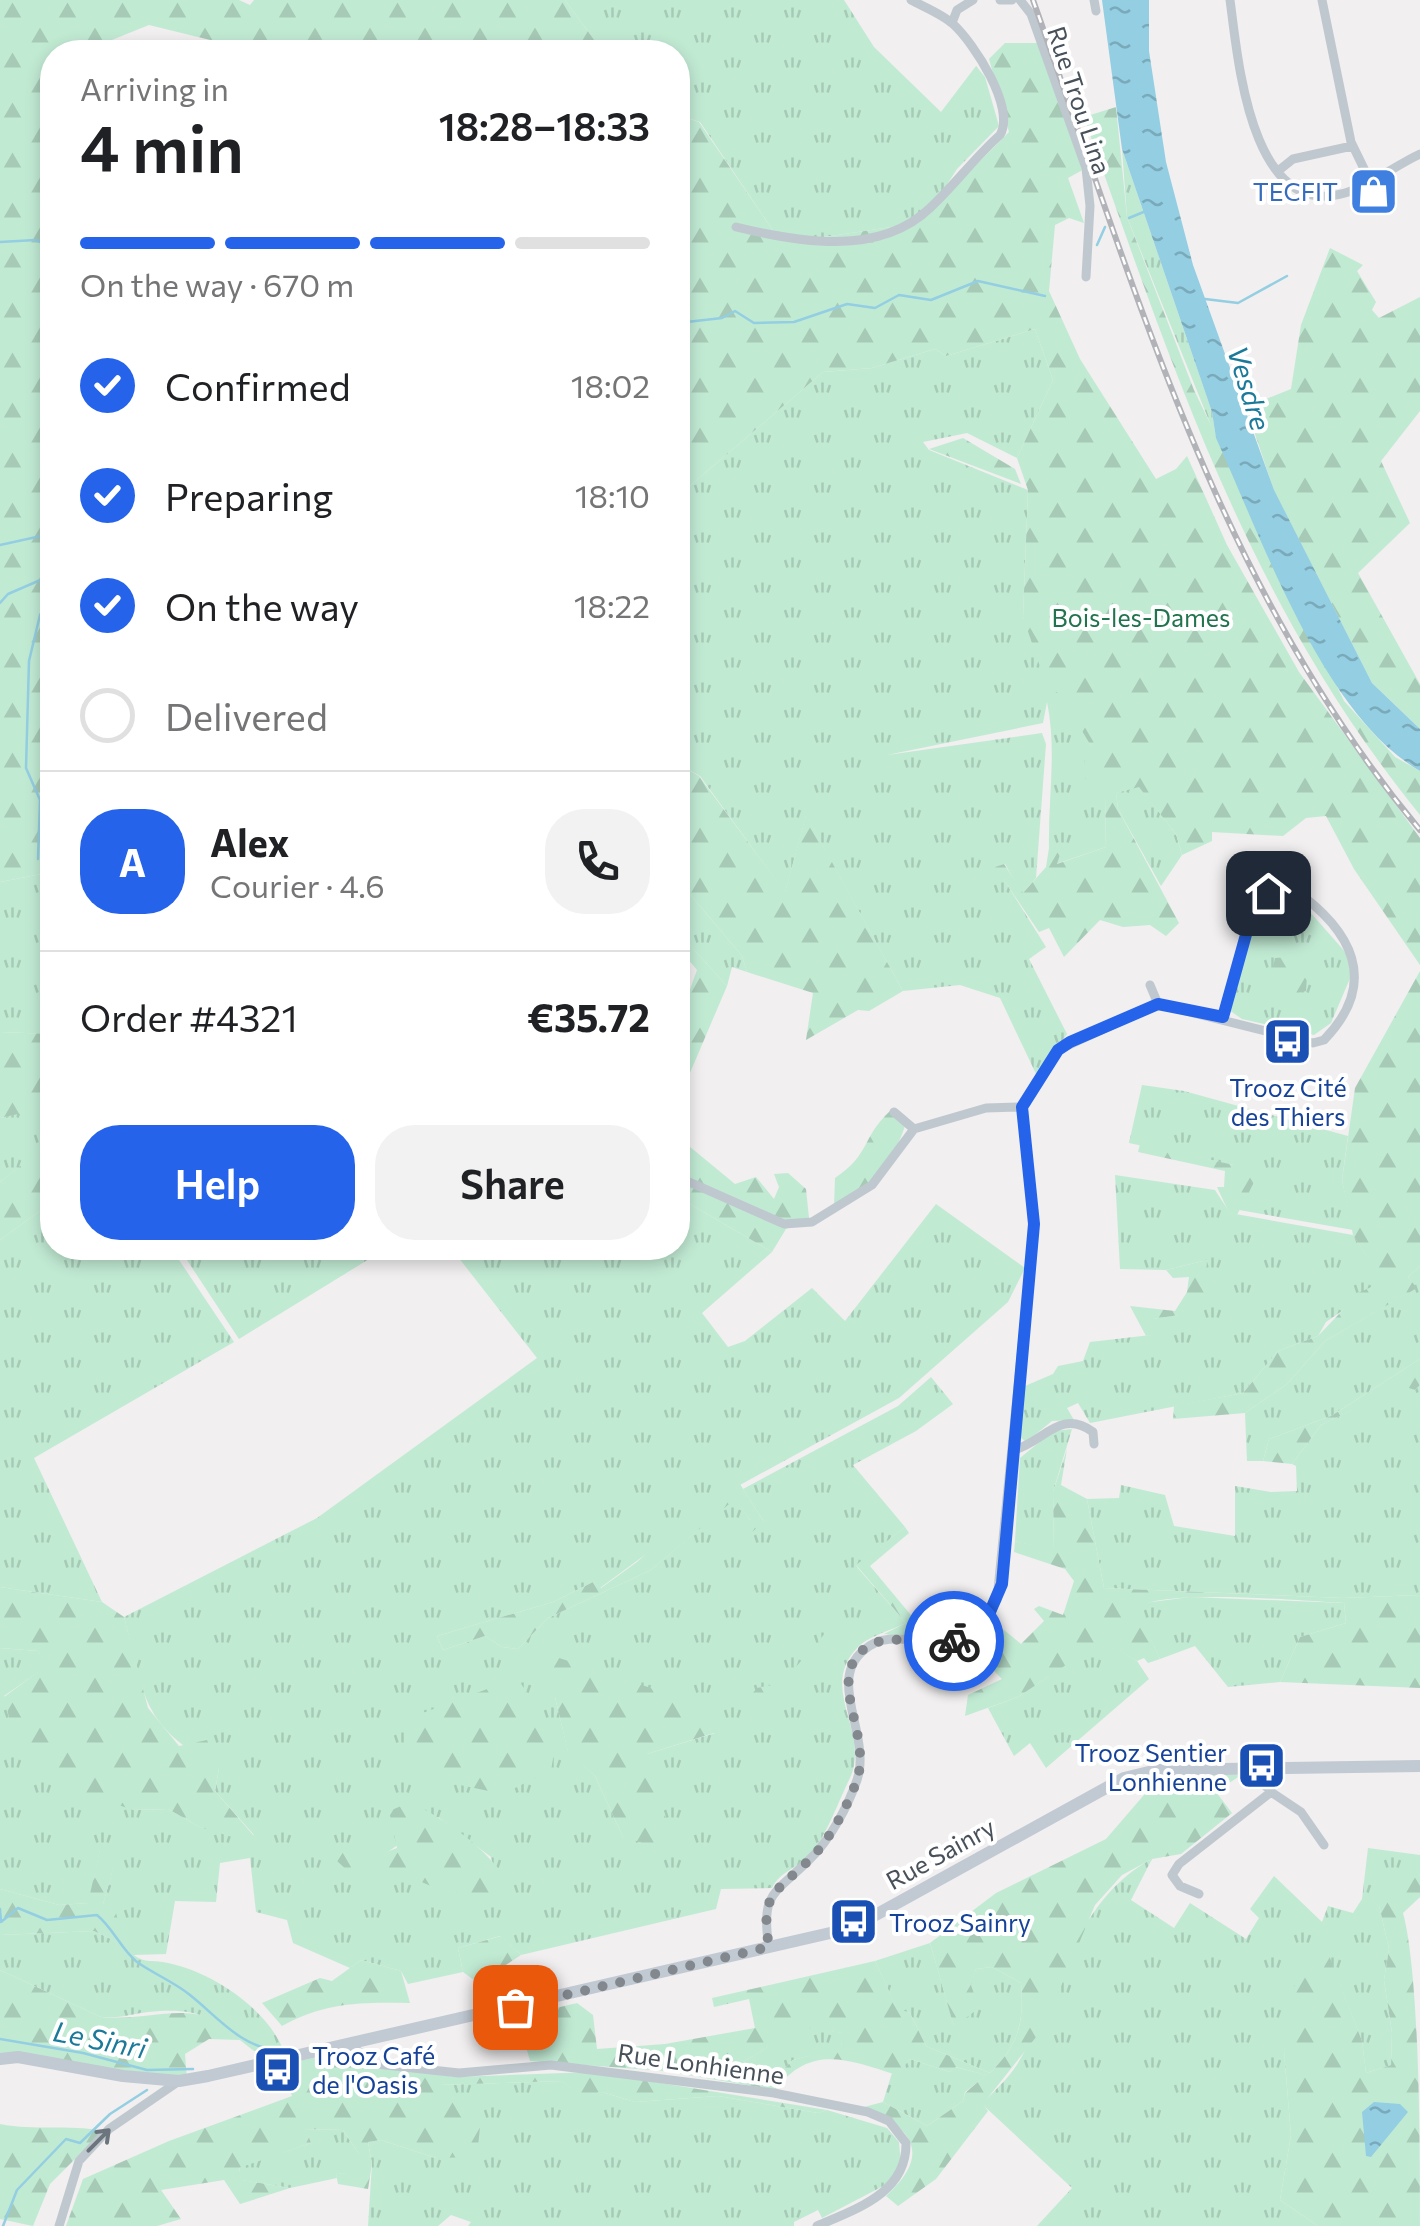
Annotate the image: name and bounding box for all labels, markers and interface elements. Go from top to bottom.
street label: Rue Trou Lina [1042,22,1118,178]
text: Arriving in [80,68,229,108]
text: 18:28–18:33 [439,102,650,149]
text: 4 min [80,106,244,185]
shop icon: TECFIT [1347,165,1399,217]
place label: TECFIT [1253,176,1338,206]
text: On the way · 670 m [80,264,354,304]
water label: Vesdre [1221,342,1279,435]
icon: check [80,358,135,413]
text: Confirmed [165,362,351,409]
text: 18:02 [571,365,650,405]
icon: check [80,468,135,523]
text: Preparing [165,472,333,519]
text: 18:10 [575,475,650,515]
icon: check [80,578,135,633]
text: On the way [165,582,359,629]
text: 18:22 [574,585,650,625]
park label: Bois-les-Dames [1052,602,1230,632]
text: Delivered [165,692,328,739]
button: phone [545,809,650,914]
text: Alex [210,818,289,865]
text: A [119,838,146,885]
pin [1226,851,1311,936]
text: Courier · 4.6 [210,865,385,905]
icon: home [1241,866,1296,921]
text: Order #4321 [80,993,298,1040]
text: €35.72 [527,993,650,1040]
bus stop icon: Trooz Cité des Thiers [1262,1015,1314,1067]
place label: Trooz Cité des Thiers [1229,1072,1347,1131]
button: Help [80,1125,355,1240]
button: Share [375,1125,650,1240]
courier [904,1591,1004,1691]
icon: bike [927,1614,982,1669]
place label: Trooz Sentier Lonhienne [1074,1737,1227,1796]
bus stop icon: Trooz Sentier Lonhienne [1236,1740,1288,1792]
street label: Rue Sainry [880,1811,1000,1895]
bus stop icon: Trooz Sainry [828,1896,880,1948]
place label: Trooz Sainry [889,1907,1031,1937]
pin [473,1965,558,2050]
icon: bag [488,1980,543,2035]
water label: Le Sinri [51,2013,150,2065]
street label: Rue Lonhienne [616,2036,786,2090]
place label: Trooz Café de l'Oasis [312,2040,435,2099]
bus stop icon: Trooz Café de l'Oasis [251,2043,303,2095]
one-way arrow [87,2128,111,2152]

